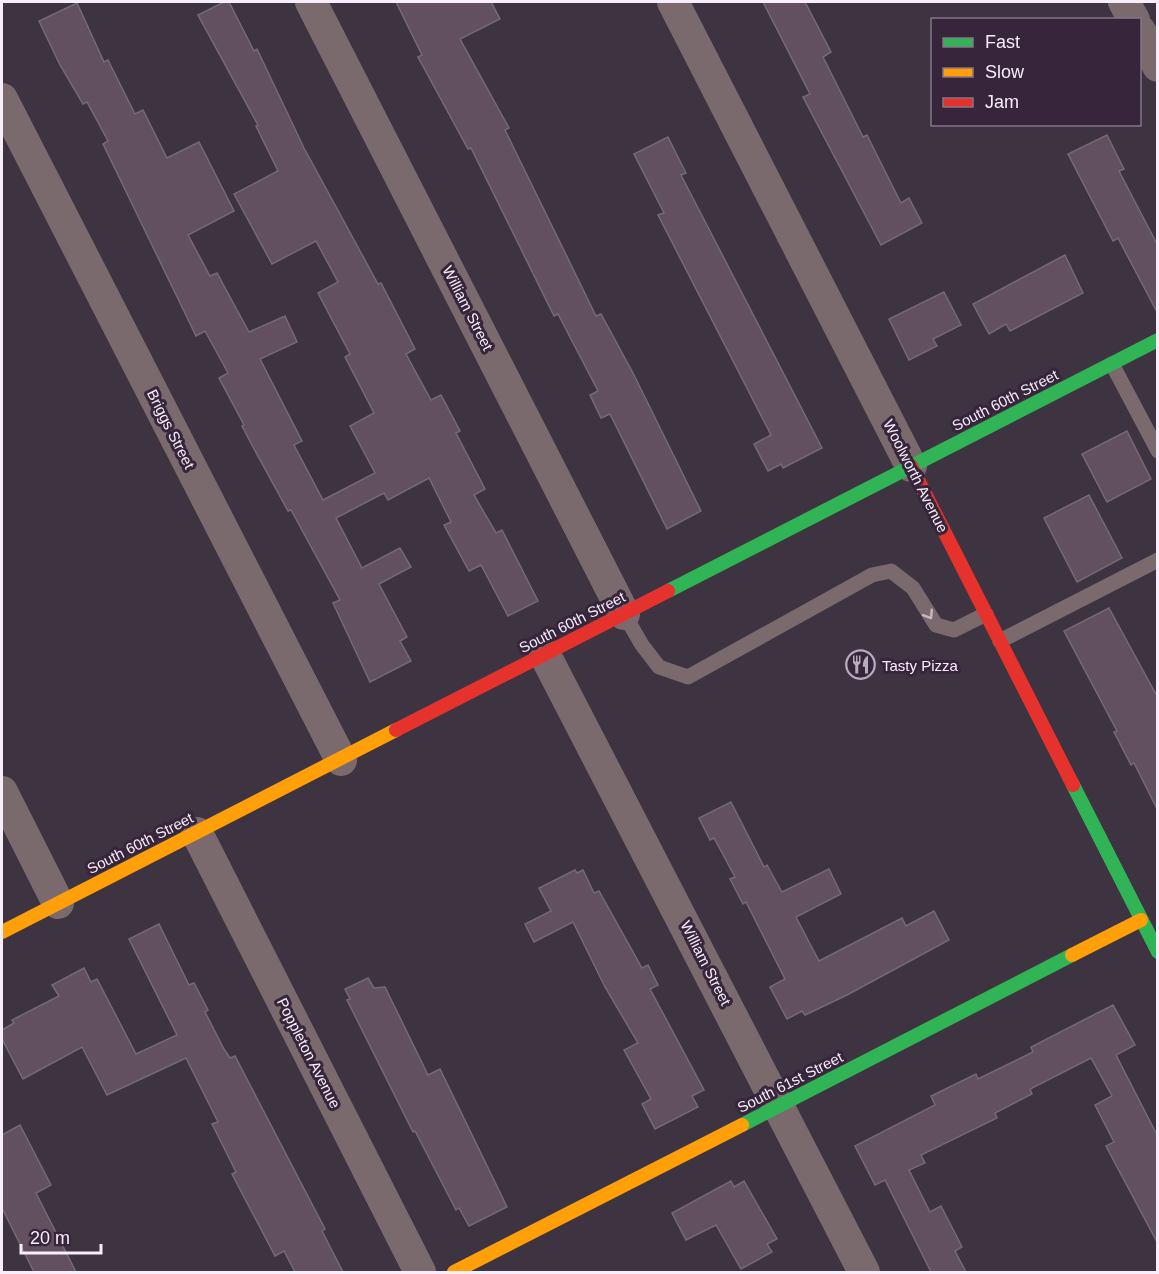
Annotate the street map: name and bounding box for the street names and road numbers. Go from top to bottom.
street label: William Street [439,263,497,354]
street label: South 60th Street [949,366,1062,434]
street label: Briggs Street [144,387,199,472]
street label: Woolworth Avenue [880,417,952,535]
street label: South 60th Street [516,588,629,656]
street label: South 60th Street [84,809,197,877]
street label: William Street [677,918,735,1009]
street label: Poppleton Avenue [274,995,344,1111]
street label: South 61st Street [735,1048,846,1116]

